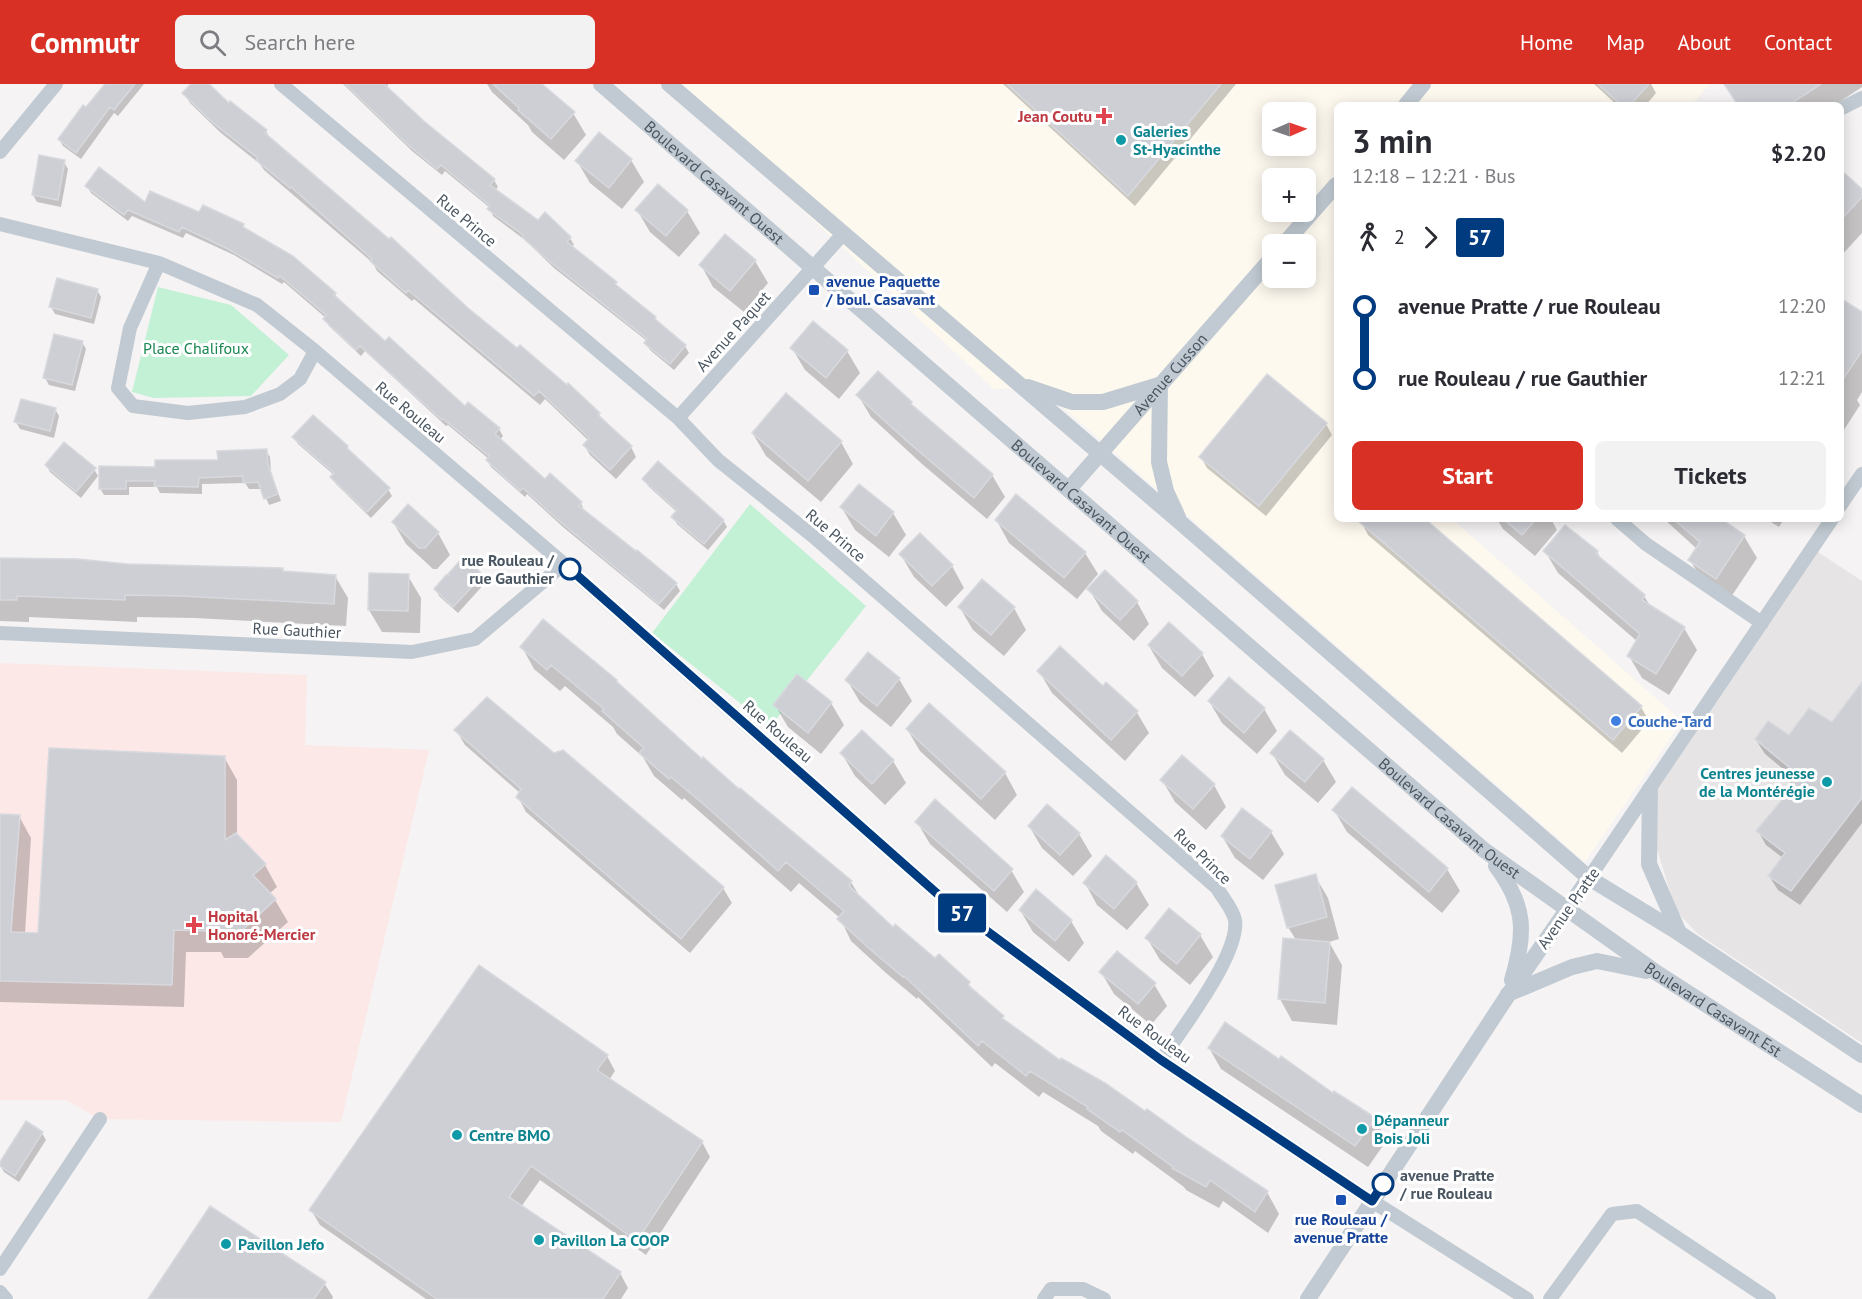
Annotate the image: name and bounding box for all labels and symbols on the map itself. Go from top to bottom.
north arrow [1262,102,1316,156]
place label: Jean Coutu [1017,106,1092,126]
marker: Jean Coutu [1097,109,1111,123]
street label: Boulevard Casavant Ouest [640,116,789,249]
place label: Galeries St-Hyacinthe [1133,121,1221,159]
marker: Galeries St-Hyacinthe [1114,133,1128,147]
street label: Rue Prince [433,189,501,251]
place label: avenue Paquette / boul. Casavant [825,271,940,309]
marker: avenue Paquette / boul. Casavant [807,283,821,297]
street label: Avenue Paquet [692,286,775,375]
street label: Avenue Cusson [1129,329,1211,419]
park label: Place Chalifoux [143,338,249,358]
street label: Rue Rouleau [372,377,450,447]
street label: Boulevard Casavant Ouest [1007,435,1156,567]
street label: Rue Prince [802,504,870,566]
place label: rue Rouleau / rue Gauthier [462,550,554,588]
marker: rue Rouleau / rue Gauthier [559,558,581,580]
street label: Rue Gauthier [252,618,342,642]
street label: Rue Rouleau [739,695,817,767]
place label: Couche-Tard [1628,711,1712,731]
marker: Couche-Tard [1609,714,1623,728]
street label: Boulevard Casavant Ouest [1375,753,1525,883]
place label: Centres jeunesse de la Montérégie [1699,763,1815,801]
marker: Centres jeunesse de la Montérégie [1820,775,1834,789]
street label: Rue Prince [1170,824,1236,888]
street label: Avenue Pratte [1533,863,1603,953]
line badge: 57 [935,894,989,932]
place label: Hopital Honoré-Mercier [208,906,316,944]
marker: Hopital Honoré-Mercier [185,916,203,934]
street label: Boulevard Casavant Est [1641,957,1786,1061]
street label: Rue Rouleau [1114,1001,1196,1067]
place label: Dépanneur Bois Joli [1374,1110,1449,1148]
marker: Dépanneur Bois Joli [1355,1122,1369,1136]
place label: Centre BMO [469,1125,551,1145]
marker: Centre BMO [450,1128,464,1142]
place label: avenue Pratte / rue Rouleau [1399,1165,1494,1203]
marker: avenue Pratte / rue Rouleau [1372,1173,1394,1195]
marker: rue Rouleau / avenue Pratte [1334,1193,1348,1207]
place label: rue Rouleau / avenue Pratte [1294,1209,1388,1247]
place label: Pavillon La COOP [551,1230,669,1250]
marker: Pavillon La COOP [532,1233,546,1247]
place label: Pavillon Jefo [238,1234,325,1254]
marker: Pavillon Jefo [219,1237,233,1251]

